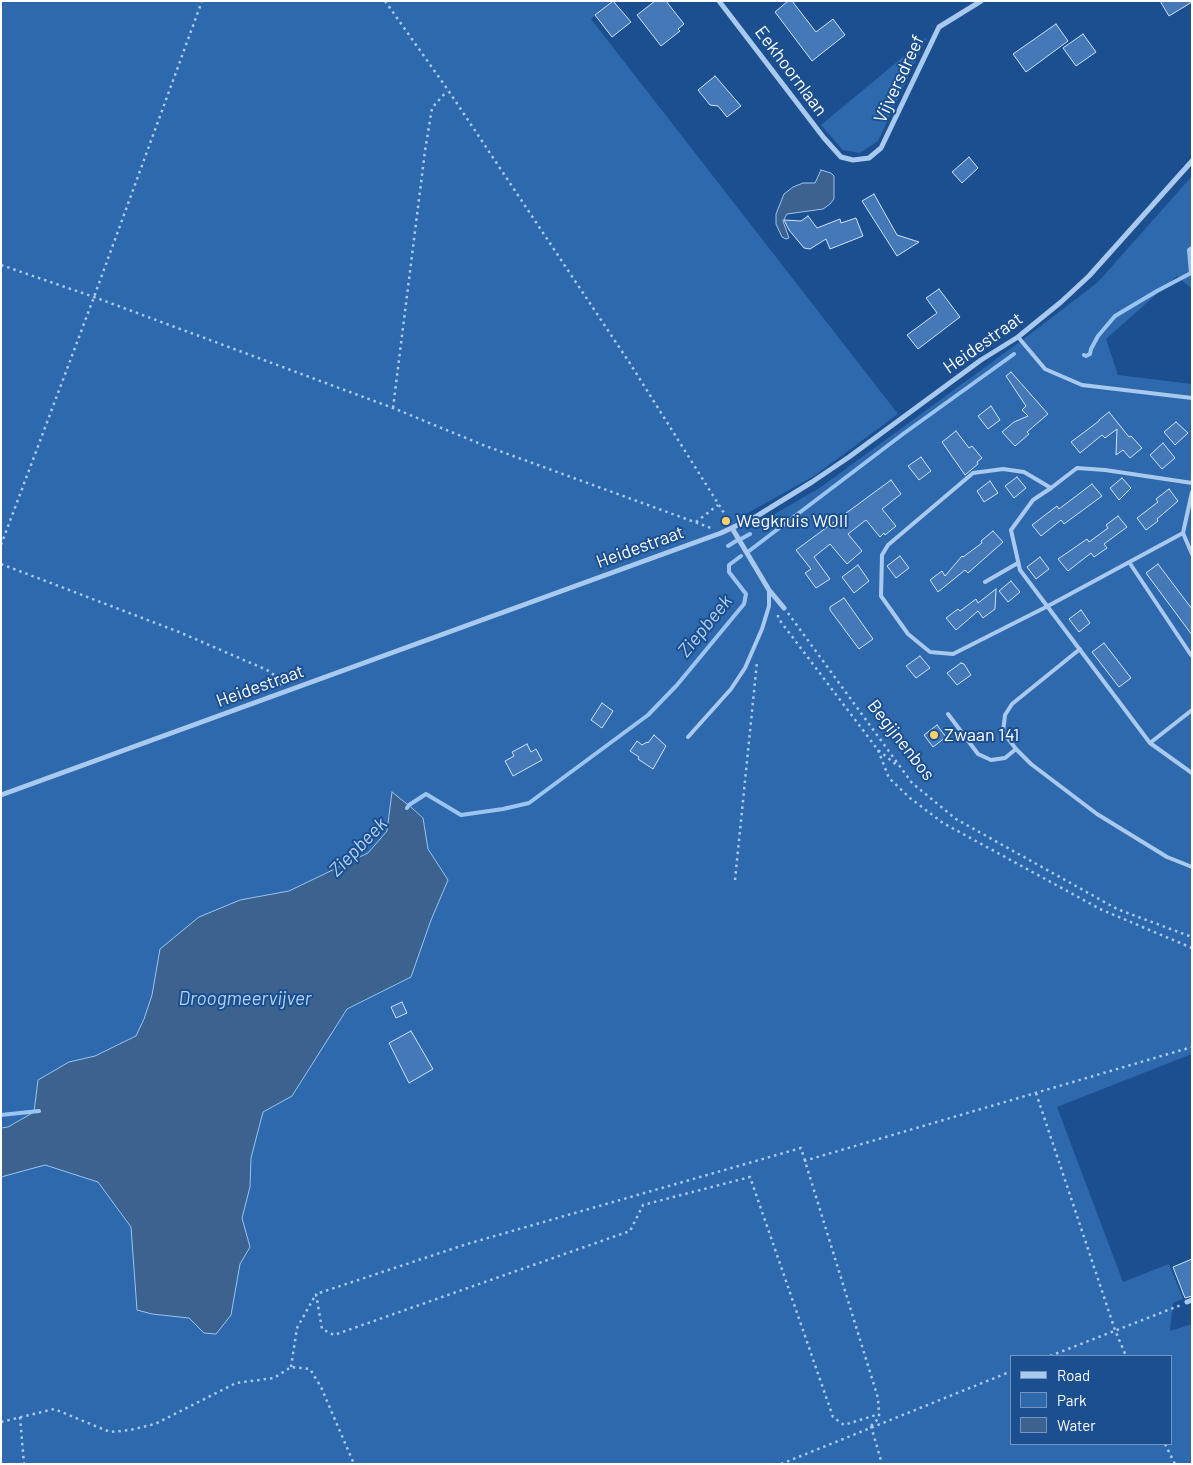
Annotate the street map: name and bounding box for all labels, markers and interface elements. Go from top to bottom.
street label: Eekhoornlaan [750,22,832,120]
street label: Vijversdreef [869,32,929,126]
street label: Heidestraat [939,308,1027,378]
place label: Wegkruis WOII [736,510,848,532]
marker: Wegkruis WOII [720,515,732,527]
street label: Heidestraat [593,521,687,573]
water label: Ziepbeek [673,590,737,662]
street label: Heidestraat [213,660,307,712]
street label: Begijnenbos [863,695,939,785]
place label: Zwaan 141 [944,724,1019,746]
marker: Zwaan 141 [928,729,940,741]
water label: Ziepbeek [324,813,392,881]
water label: Droogmeervijver [179,988,311,1010]
legend [1010,1355,1173,1445]
text: Road [1057,1366,1090,1384]
text: Park [1057,1391,1086,1409]
text: Water [1057,1416,1096,1434]

